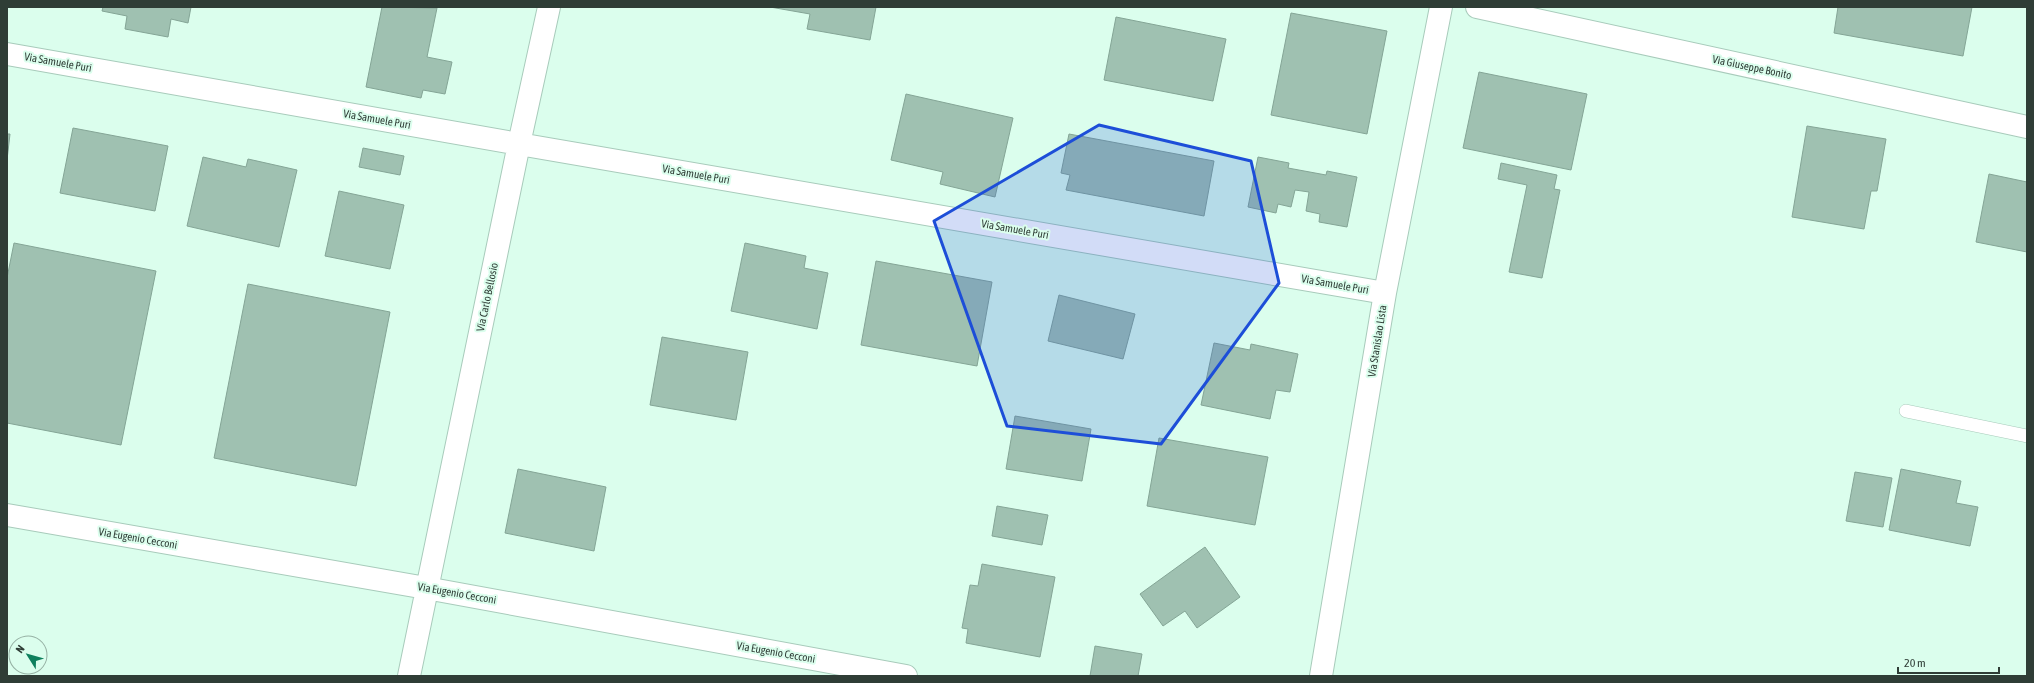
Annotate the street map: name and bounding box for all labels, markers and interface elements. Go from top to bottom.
street label: Via Samuele Puri [23,50,93,74]
street label: Via Giuseppe Bonito [1711,53,1793,81]
street label: Via Samuele Puri [342,107,412,131]
street label: Via Samuele Puri [661,162,731,186]
street label: Via Samuele Puri [980,217,1050,241]
street label: Via Carlo Bellosio [474,262,500,332]
street label: Via Samuele Puri [1300,272,1370,296]
street label: Via Stanislao Lista [1365,304,1389,378]
street label: Via Eugenio Cecconi [98,525,178,551]
street label: Via Eugenio Cecconi [417,580,497,606]
north arrow [8,635,48,675]
street label: Via Eugenio Cecconi [736,639,816,665]
text: N [13,643,27,655]
scale bar [1898,649,1999,675]
text: 20 m [1904,656,1926,670]

